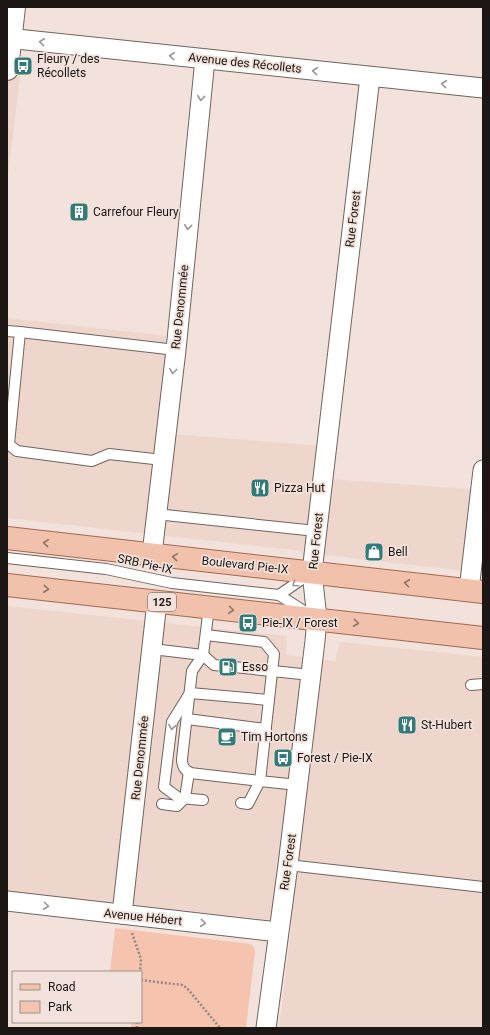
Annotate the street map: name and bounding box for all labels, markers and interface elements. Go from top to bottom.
one-way arrow [39,38,46,47]
street label: Avenue des Récollets [188,50,302,76]
one-way arrow [169,51,175,60]
place label: Fleury / des Récollets [37,52,100,80]
bus stop icon: Fleury / des Récollets [12,55,34,77]
one-way arrow [312,67,318,76]
one-way arrow [441,80,447,89]
one-way arrow [197,95,206,101]
street label: Rue Forest [343,190,363,248]
building icon: Carrefour Fleury [68,201,90,223]
place label: Carrefour Fleury [93,205,179,219]
one-way arrow [184,224,193,230]
street label: Rue Denommée [169,264,191,350]
one-way arrow [169,367,178,374]
restaurant icon: Pizza Hut [249,477,271,499]
place label: Pizza Hut [274,481,325,495]
street label: Rue Forest [306,512,326,570]
one-way arrow [43,538,49,547]
shop icon: Bell [363,541,385,563]
place label: Bell [388,545,408,559]
street label: SRB Pie-IX [116,551,174,577]
one-way arrow [172,553,178,562]
street label: Boulevard Pie-IX [201,553,290,577]
one-way arrow [292,579,299,587]
one-way arrow [404,579,410,588]
one-way arrow [43,584,49,593]
road number: 125 [148,593,176,611]
one-way arrow [228,605,234,614]
bus stop icon: Pie-IX / Forest [237,612,259,634]
place label: Pie-IX / Forest [262,616,338,630]
one-way arrow [353,619,359,628]
fuel station icon: Esso [217,656,239,678]
place label: Esso [242,660,268,674]
restaurant icon: St-Hubert [396,714,418,736]
street label: Rue Denommée [129,715,151,801]
place label: St-Hubert [421,718,472,732]
one-way arrow [168,724,176,730]
cafe icon: Tim Hortons [216,726,238,748]
place label: Tim Hortons [241,730,308,744]
bus stop icon: Forest / Pie-IX [272,747,294,769]
place label: Forest / Pie-IX [297,751,373,765]
street label: Rue Forest [277,833,299,891]
one-way arrow [43,901,49,910]
street label: Avenue Hébert [103,906,183,928]
one-way arrow [200,919,206,928]
legend [12,971,142,1023]
text: Road [48,980,76,994]
text: Park [48,1000,73,1014]

